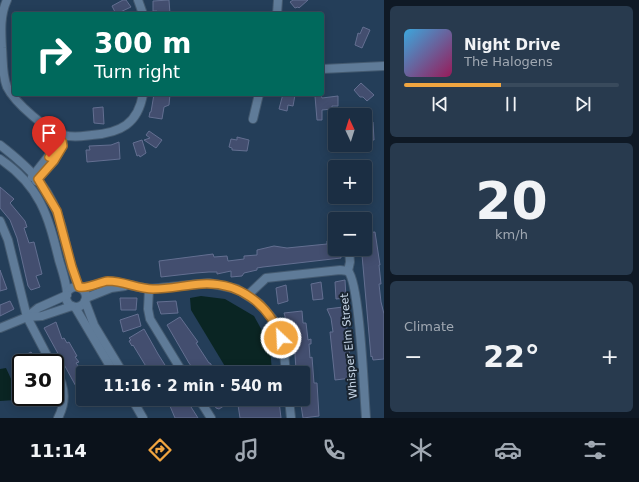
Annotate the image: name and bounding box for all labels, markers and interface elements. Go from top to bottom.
text: 300 m [94,27,191,60]
icon: right [28,28,80,80]
text: Night Drive [464,36,560,54]
text: The Halogens [464,54,553,69]
text: Turn right [94,61,180,82]
icon: previous [429,93,451,115]
icon: pause [500,93,522,115]
icon: next [572,93,594,115]
north arrow [328,108,372,152]
map controls [328,108,372,256]
pin [32,116,66,157]
icon: arrive [38,122,60,144]
button: + [328,160,372,204]
text: 20 [475,171,548,231]
button: − [328,212,372,256]
text: km/h [495,227,528,242]
street label: Whisper Elm Street [338,292,360,399]
position arrow [260,317,302,359]
text: Climate [404,319,454,334]
text: 22° [483,339,540,374]
text: − [404,344,422,369]
text: + [601,344,619,369]
speed limit sign: 30 [12,354,64,406]
text: 11:16 · 2 min · 540 m [103,377,283,395]
icon: directions [146,436,174,464]
icon: music [233,436,261,464]
icon: phone [320,436,348,464]
icon: climate [407,436,435,464]
icon: car [494,436,522,464]
icon: filters [581,436,609,464]
text: 11:14 [30,440,87,461]

